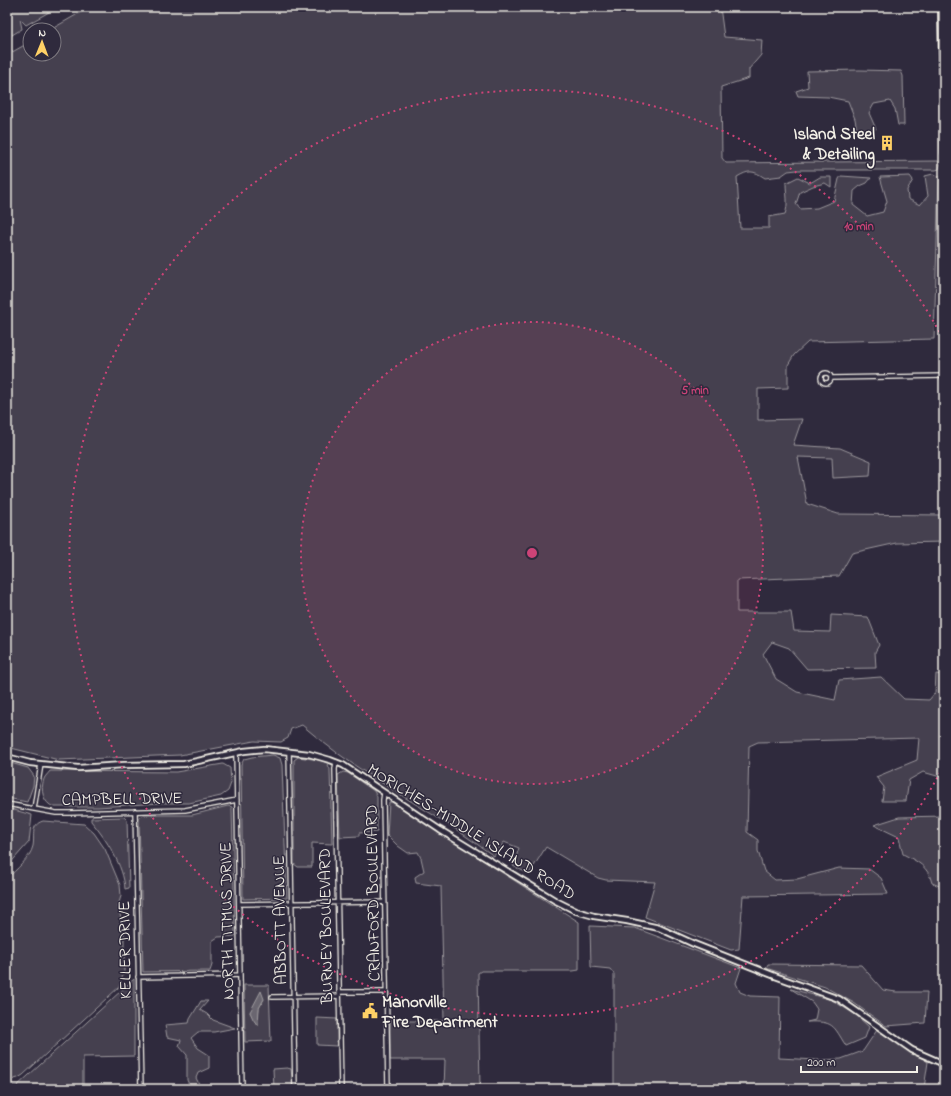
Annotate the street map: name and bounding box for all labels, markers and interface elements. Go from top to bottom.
north arrow [22,22,62,62]
text: N [38,25,46,41]
place label: Island Steel & Detailing [793,122,875,169]
building icon: Island Steel & Detailing [878,134,896,152]
text: 10 min [844,218,874,236]
text: 5 min [681,382,709,400]
centre of rings [525,546,539,560]
street label: MORICHES-MIDDLE ISLAND ROAD [362,758,580,907]
street label: CAMPBELL DRIVE [61,786,183,813]
street label: CRANFORD BOULEVARD [359,804,388,982]
street label: NORTH TITMUS DRIVE [214,842,241,1000]
street label: BURNEY BOULEVARD [313,848,340,1005]
street label: ABBOTT AVENUE [267,855,294,985]
street label: KELLER DRIVE [112,901,139,999]
place label: Manorville Fire Department [381,990,498,1035]
public building icon: Manorville Fire Department [361,1002,379,1020]
scale bar [801,1048,917,1074]
text: 200 m [807,1054,836,1072]

